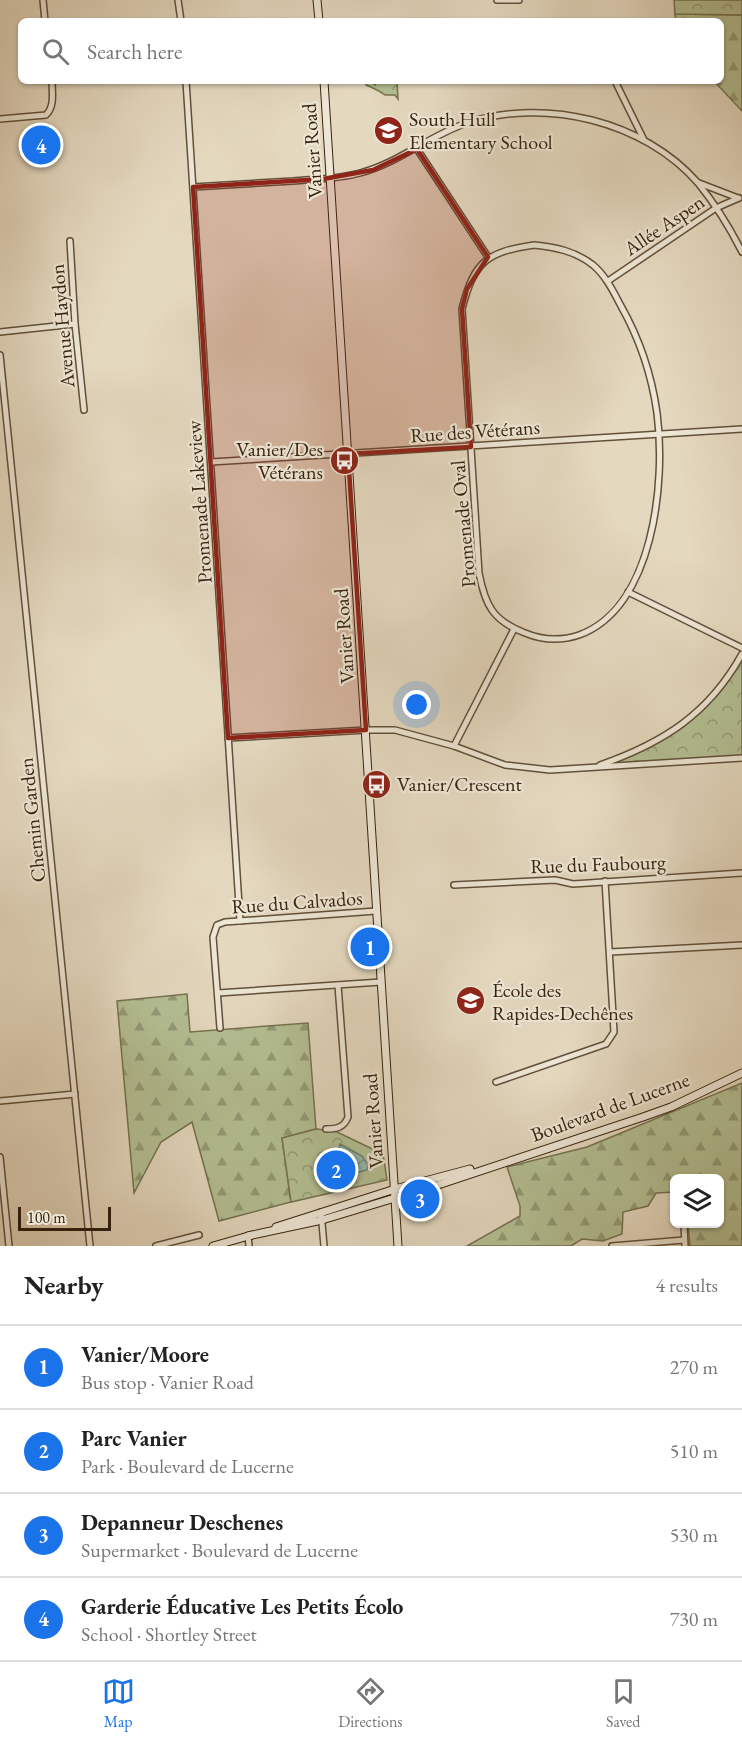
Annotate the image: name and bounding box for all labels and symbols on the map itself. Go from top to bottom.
street label: Vanier Road [296,102,328,199]
place label: South Hull Elementary School [409,106,553,155]
school or university icon: South Hull Elementary School [372,115,404,147]
pin: 4 [22,122,60,168]
street label: Allée Aspen [618,188,710,262]
street label: Avenue Haydon [44,263,80,390]
street label: Rue des Vétérans [409,413,541,449]
street label: Promenade Lakeview [180,419,218,584]
place label: Vanier/Des Vétérans [236,436,323,485]
bus stop icon: Vanier/Des Vétérans [328,445,360,477]
street label: Promenade Oval [444,459,482,589]
street label: Vanier Road [328,587,360,684]
your location [402,690,431,719]
street label: Chemin Garden [12,756,51,884]
bus stop icon: Vanier/Crescent [360,768,392,800]
place label: Vanier/Crescent [397,771,523,797]
street label: Rue du Faubourg [530,849,666,879]
street label: Rue du Calvados [231,884,363,920]
pin: 1 [350,924,389,970]
place label: École des Rapides-Dechênes [492,977,633,1026]
school or university icon: École des Rapides-Dechênes [455,985,487,1017]
street label: Boulevard de Lucerne [527,1066,693,1148]
street label: Vanier Road [357,1072,389,1169]
pin: 2 [316,1148,356,1192]
pin: 3 [400,1176,440,1222]
scale bar [18,1204,111,1232]

